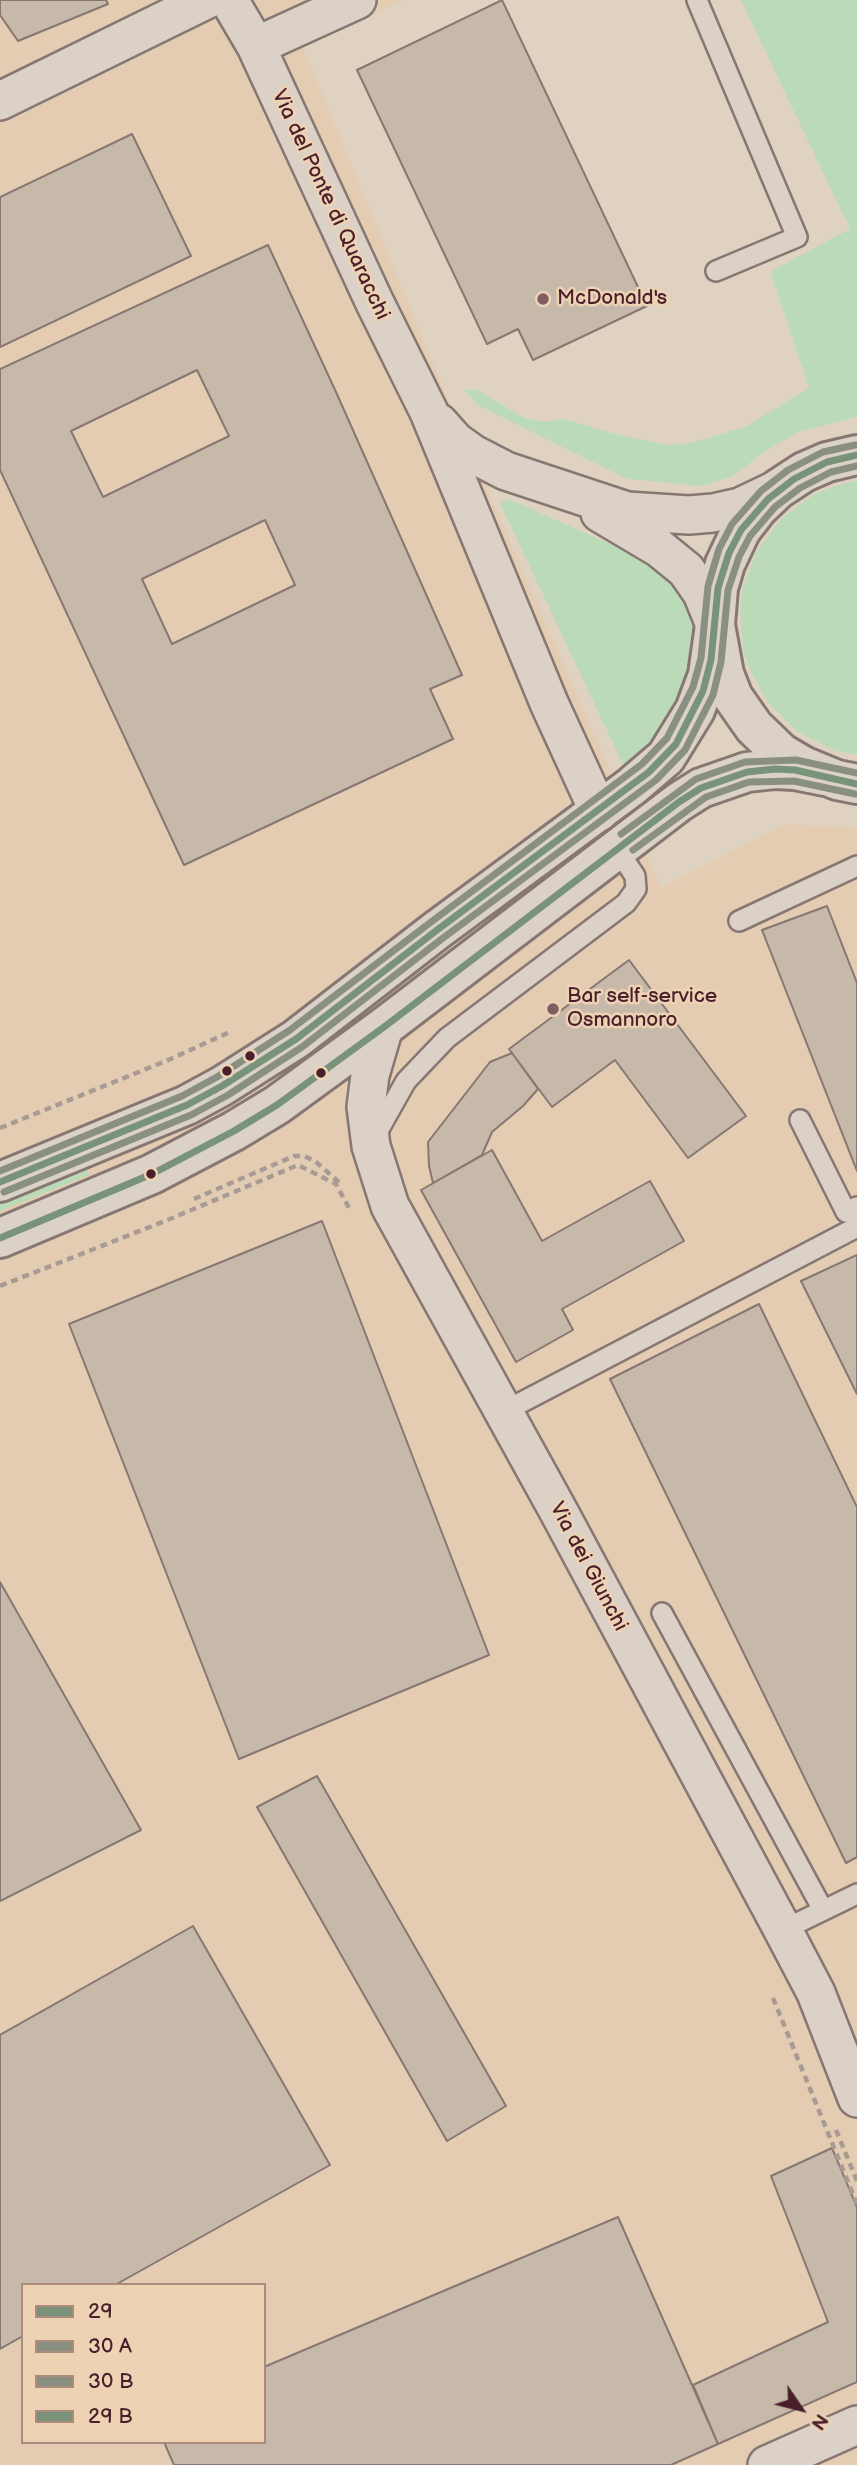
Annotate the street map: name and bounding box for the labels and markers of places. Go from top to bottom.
place label: McDonald's [557,286,667,312]
marker: McDonald's [535,291,551,307]
place label: Bar self-service Osmannoro [567,984,717,1034]
marker: Bar self-service Osmannoro [545,1001,561,1017]
unlabelled marker [243,1049,257,1063]
unlabelled marker [220,1064,234,1078]
unlabelled marker [314,1066,328,1080]
unlabelled marker [144,1167,158,1181]

